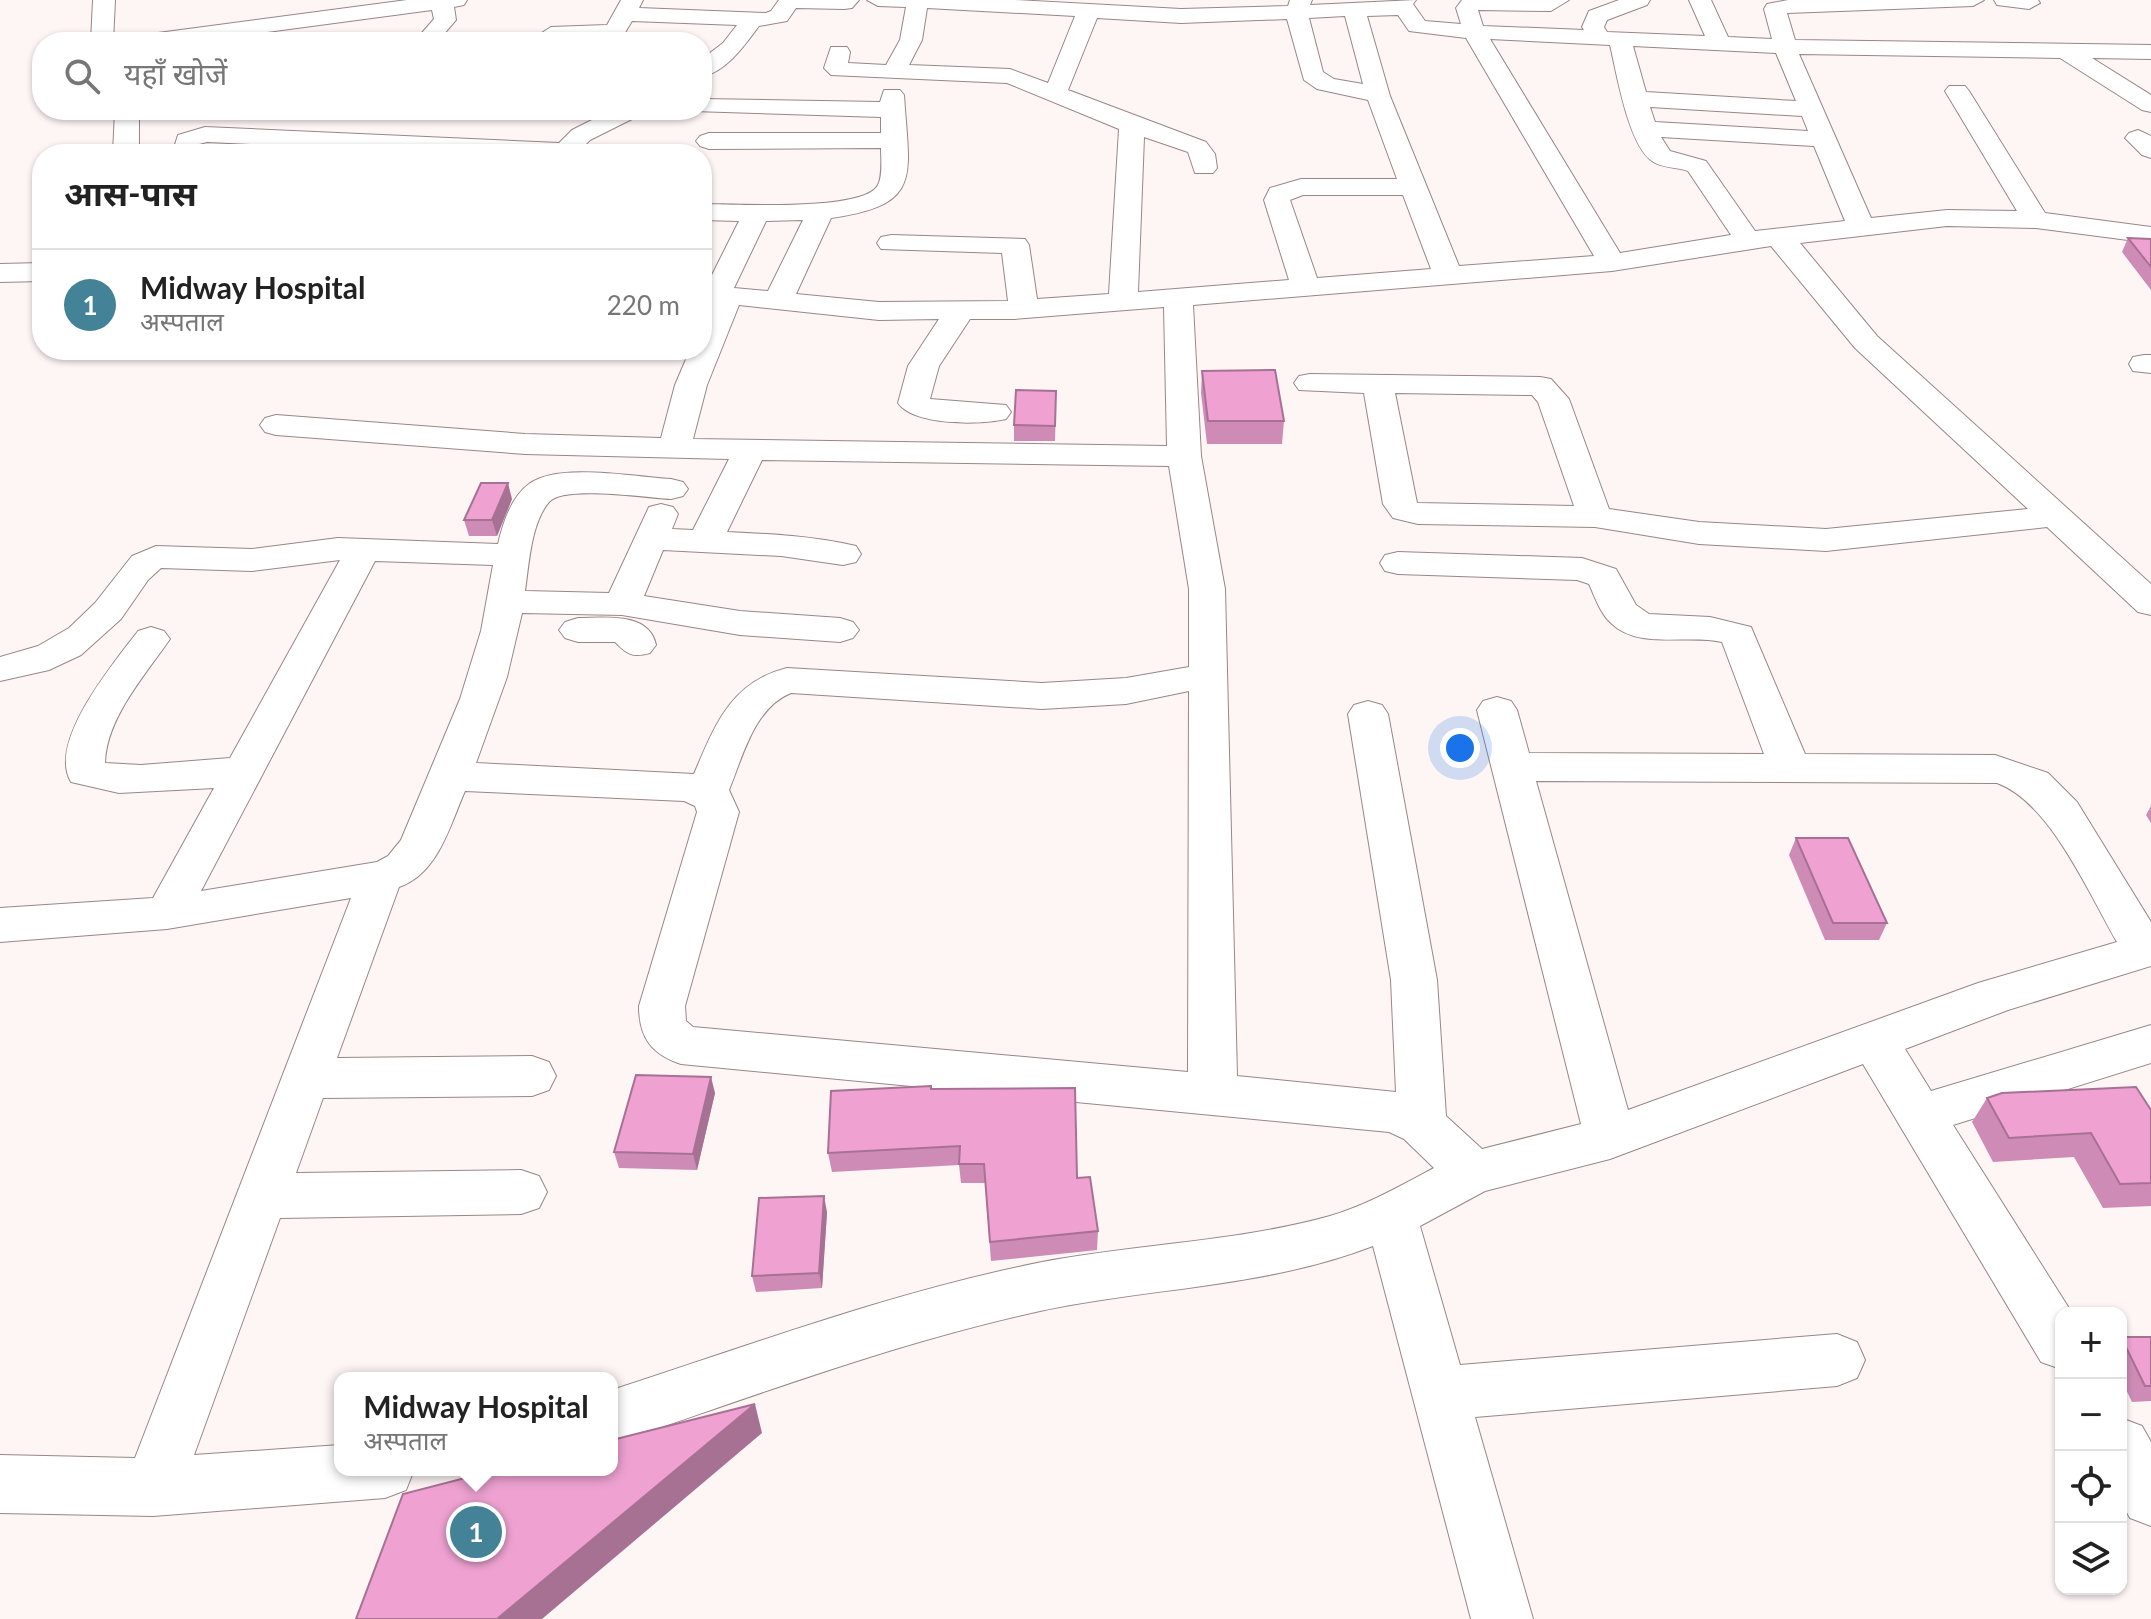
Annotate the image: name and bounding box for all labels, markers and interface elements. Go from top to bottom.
search box [32,32,712,120]
icon: search [60,54,104,98]
text: यहाँ खोजें [124,55,227,91]
text: आस-पास [64,172,197,213]
text: Midway Hospital [140,269,365,305]
text: 1 [82,289,98,321]
text: 220 m [607,289,680,321]
text: अस्पताल [140,305,224,337]
your location [1440,728,1480,768]
map controls [2055,1307,2127,1595]
button: + [2055,1307,2127,1379]
popup [334,1372,618,1476]
button: − [2055,1379,2127,1451]
text: Midway Hospital [363,1388,589,1424]
text: अस्पताल [363,1424,447,1456]
button: locate [2055,1451,2127,1523]
pin: 1 [450,1502,502,1562]
button: layers [2055,1523,2127,1595]

